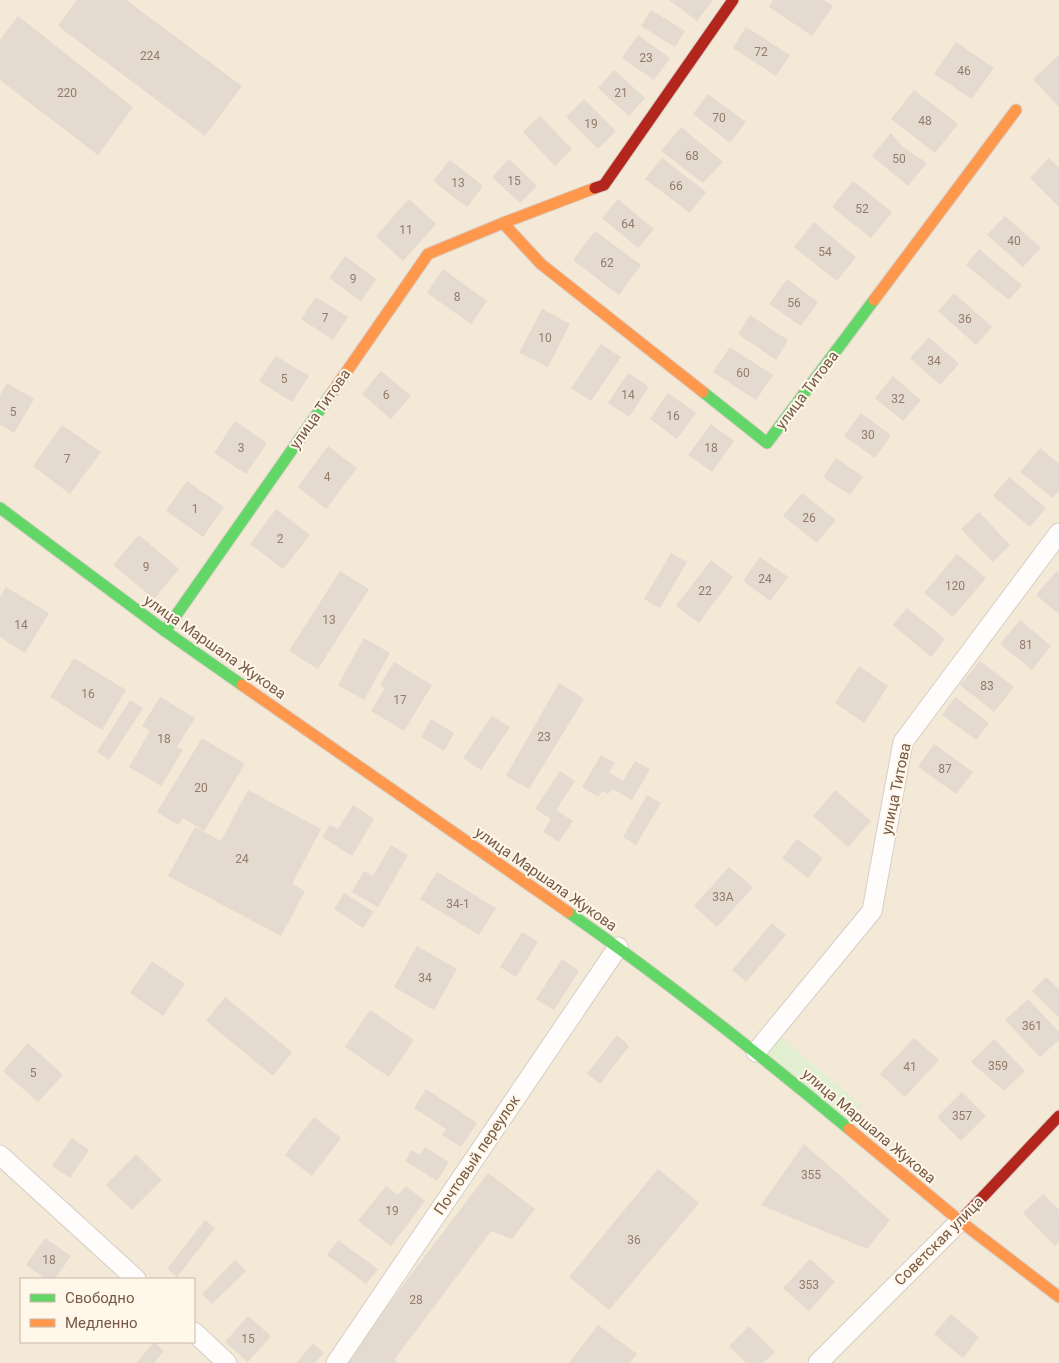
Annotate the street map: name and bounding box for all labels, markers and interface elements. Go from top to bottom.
house number: 72 [754,45,768,59]
house number: 224 [140,49,160,63]
house number: 23 [639,51,653,65]
house number: 46 [957,64,971,78]
house number: 220 [57,86,77,100]
house number: 21 [614,86,628,100]
house number: 70 [712,111,726,125]
house number: 48 [918,114,932,128]
house number: 19 [584,117,598,131]
house number: 68 [685,149,699,163]
house number: 50 [892,152,906,166]
house number: 15 [507,174,521,188]
house number: 13 [451,176,465,190]
house number: 66 [669,179,683,193]
house number: 52 [855,202,869,216]
house number: 64 [621,217,635,231]
house number: 11 [399,223,413,237]
house number: 40 [1007,234,1021,248]
house number: 54 [818,245,832,259]
house number: 62 [600,256,614,270]
house number: 9 [350,272,356,286]
house number: 8 [454,290,461,304]
house number: 56 [787,296,801,310]
house number: 7 [322,311,329,325]
house number: 36 [958,312,972,326]
house number: 10 [538,331,552,345]
street label: улица Титова [772,347,842,433]
house number: 34 [927,354,941,368]
street label: улица Титова [286,365,354,453]
house number: 60 [736,366,750,380]
house number: 5 [281,372,288,386]
house number: 6 [383,388,390,402]
house number: 14 [621,388,635,402]
house number: 32 [891,392,905,406]
house number: 5 [10,405,17,419]
house number: 16 [666,409,680,423]
house number: 30 [861,428,875,442]
house number: 3 [238,441,244,455]
house number: 18 [704,441,718,455]
house number: 7 [64,452,71,466]
house number: 4 [324,470,331,484]
house number: 1 [192,502,198,516]
house number: 26 [802,511,816,525]
house number: 2 [277,532,284,546]
house number: 9 [143,560,149,574]
house number: 24 [758,572,772,586]
house number: 120 [945,579,965,593]
house number: 22 [698,584,712,598]
street label: улица Маршала Жукова [141,591,289,703]
house number: 13 [322,613,336,627]
house number: 14 [14,618,28,632]
house number: 81 [1019,638,1033,652]
house number: 83 [980,679,994,693]
house number: 16 [81,687,95,701]
house number: 17 [393,693,407,707]
house number: 23 [537,730,551,744]
house number: 18 [157,732,171,746]
street label: улица Титова [877,741,915,837]
house number: 87 [938,762,952,776]
house number: 20 [194,781,208,795]
street label: улица Маршала Жукова [472,823,620,935]
house number: 24 [235,852,249,866]
house number: 33А [712,890,734,904]
house number: 34-1 [446,897,470,911]
house number: 34 [418,971,432,985]
house number: 361 [1022,1019,1042,1033]
house number: 359 [988,1059,1008,1073]
house number: 41 [903,1060,917,1074]
street label: улица Маршала Жукова [798,1065,940,1187]
house number: 5 [30,1066,37,1080]
street label: Почтовый переулок [430,1092,524,1218]
house number: 357 [952,1109,972,1123]
house number: 355 [801,1168,821,1182]
street label: Советская улица [891,1193,987,1289]
house number: 19 [385,1204,399,1218]
house number: 36 [627,1233,641,1247]
house number: 18 [42,1253,56,1267]
legend [20,1278,195,1343]
house number: 353 [799,1278,819,1292]
text: Свободно [65,1289,134,1307]
house number: 28 [409,1293,423,1307]
text: Медленно [65,1314,138,1332]
house number: 15 [241,1332,255,1346]

